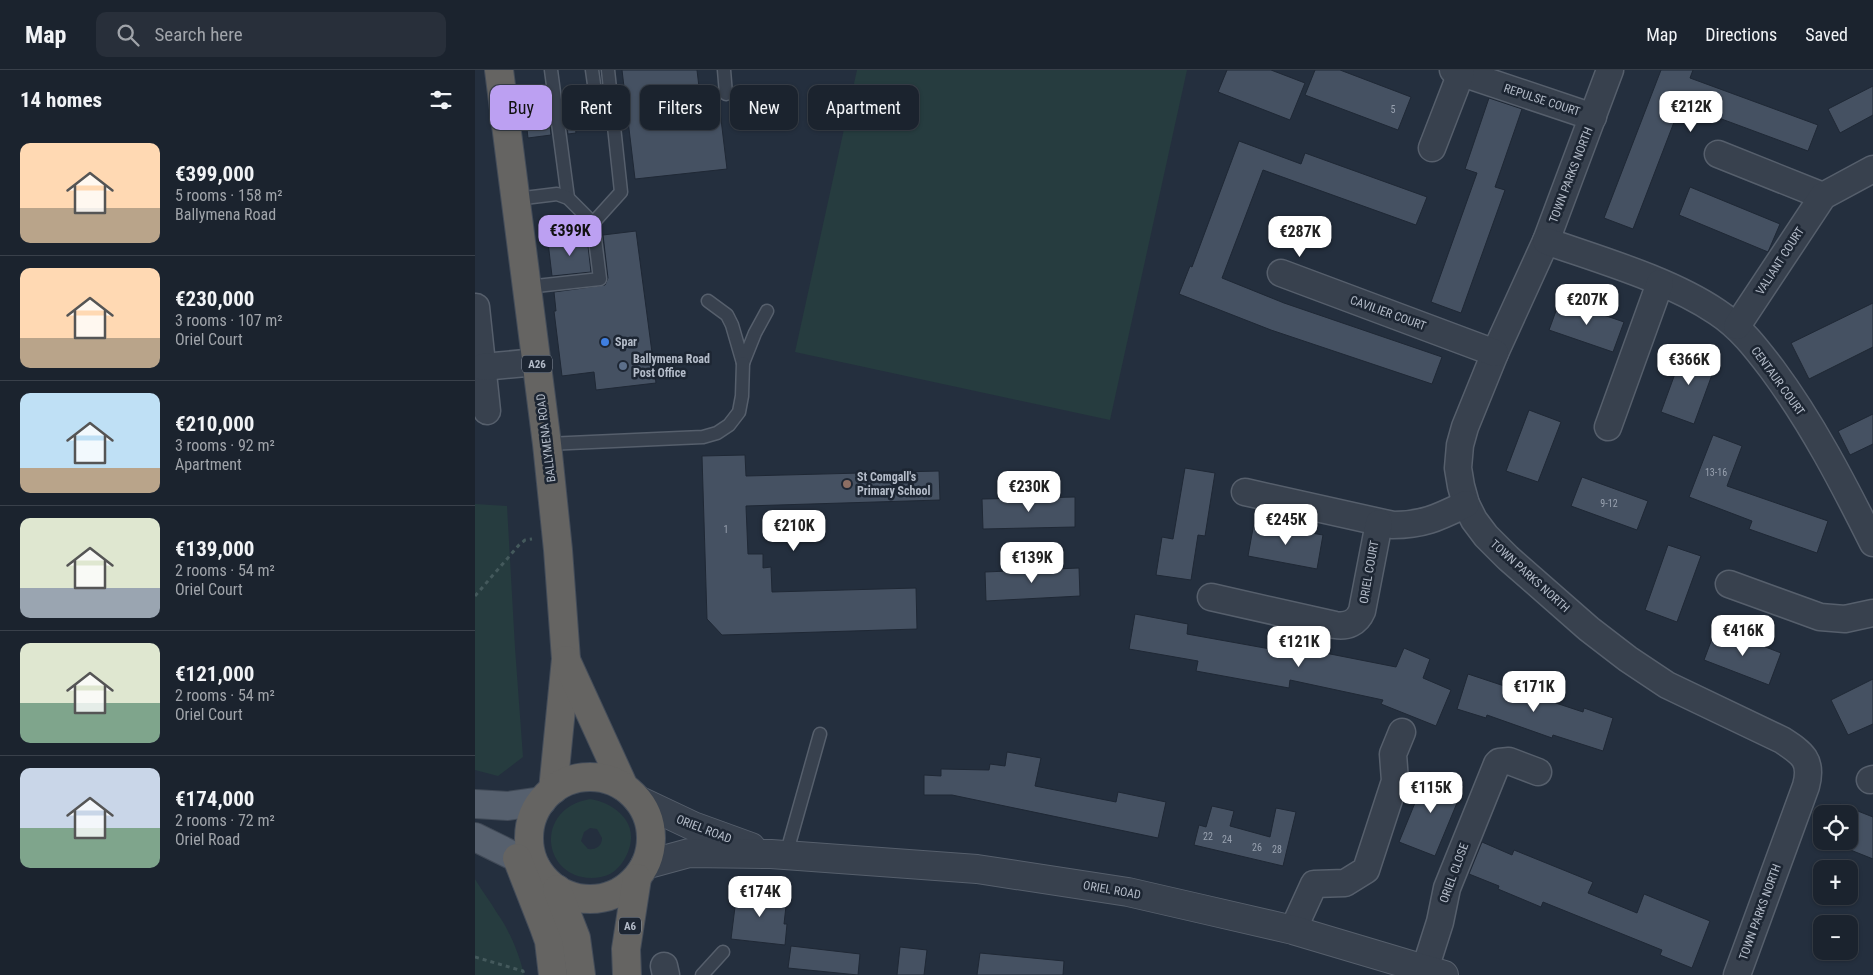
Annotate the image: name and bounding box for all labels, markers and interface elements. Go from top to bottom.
search box [96,12,446,57]
text: Map [25,21,66,49]
icon: search [114,21,142,49]
text: Search here [154,23,243,46]
text: Map [1646,24,1677,45]
text: Directions [1705,24,1777,45]
text: Saved [1805,24,1848,45]
street label: REPULSE COURT [1502,81,1582,119]
chip: Buy [490,85,552,130]
chip: Rent [562,85,630,130]
chip: Filters [640,85,720,130]
chip: New [730,85,798,130]
chip: Apartment [808,85,919,130]
icon: filters [427,86,455,114]
text: 14 homes [20,88,102,112]
pin: €212K [1656,90,1726,133]
text: €212K [1670,97,1712,116]
house number: 5 [1391,104,1396,115]
street label: TOWN PARKS NORTH [1546,125,1596,225]
text: €399,000 [175,162,254,186]
icon: home [60,163,120,223]
text: 5 rooms · 158 m² [175,186,283,205]
text: Ballymena Road [175,205,276,224]
pin: €399K [535,214,605,257]
pin: €287K [1265,216,1335,258]
text: €399K [549,221,591,240]
text: €287K [1279,222,1321,241]
street label: VALIANT COURT [1753,225,1807,297]
pin: €207K [1552,284,1622,326]
text: €230,000 [175,287,254,311]
icon: home [60,288,120,348]
text: €207K [1566,290,1608,309]
street label: CAVILIER COURT [1348,293,1428,333]
text: 3 rooms · 107 m² [175,311,283,330]
text: Oriel Court [175,330,243,349]
place label: Spar [615,335,637,349]
marker: Spar [599,336,611,348]
pin: €366K [1654,344,1724,386]
street label: CENTAUR COURT [1748,344,1808,418]
text: €366K [1668,350,1710,369]
place label: Ballymena Road Post Office [633,352,710,380]
road number: A26 [522,356,552,372]
marker: Ballymena Road Post Office [617,360,629,372]
street label: BALLYMENA ROAD [534,393,558,483]
text: €210,000 [175,412,254,436]
icon: home [60,413,120,473]
text: 3 rooms · 92 m² [175,436,275,455]
text: Apartment [175,455,242,474]
house number: 13-16 [1705,467,1727,478]
place label: St Comgall's Primary School [857,470,930,498]
pin: €230K [994,470,1064,513]
text: €230K [1008,477,1050,496]
marker: St Comgall's Primary School [841,478,853,490]
house number: 9-12 [1600,498,1618,509]
pin: €245K [1251,504,1321,546]
pin: €210K [759,510,829,552]
text: €245K [1265,510,1307,529]
text: €210K [773,516,815,535]
house number: 1 [724,524,728,535]
text: €139,000 [175,537,254,561]
street label: TOWN PARKS NORTH [1488,537,1572,615]
icon: home [60,538,120,598]
street label: ORIEL COURT [1357,539,1381,605]
pin: €139K [997,542,1067,584]
text: €139K [1011,548,1053,567]
text: 2 rooms · 54 m² [175,561,275,580]
text: Oriel Court [175,580,243,599]
pin: €416K [1708,614,1778,657]
text: €416K [1722,621,1764,640]
pin: €121K [1264,626,1334,668]
text: €121K [1278,632,1320,651]
text: €121,000 [175,662,254,686]
icon: home [60,663,120,723]
pin: €171K [1499,670,1569,713]
text: €171K [1513,677,1555,696]
text: 2 rooms · 54 m² [175,686,275,705]
text: Oriel Court [175,705,243,724]
pin: €115K [1396,772,1466,814]
text: €115K [1410,778,1452,797]
text: €174,000 [175,787,254,811]
icon: home [60,788,120,848]
map controls [1813,805,1858,960]
button: locate [1813,805,1858,850]
text: 2 rooms · 72 m² [175,811,275,830]
street label: ORIEL ROAD [674,812,734,846]
text: Oriel Road [175,830,240,849]
house number: 22 [1203,831,1213,842]
house number: 24 [1222,834,1232,845]
street label: ORIEL CLOSE [1437,841,1471,905]
house number: 26 [1252,842,1262,853]
house number: 28 [1272,844,1282,855]
button: + [1813,860,1858,905]
street label: TOWN PARKS NORTH [1736,862,1784,962]
pin: €174K [725,876,795,918]
street label: ORIEL ROAD [1082,878,1142,902]
text: €174K [739,882,781,901]
button: − [1813,915,1858,960]
road number: A6 [619,918,641,934]

